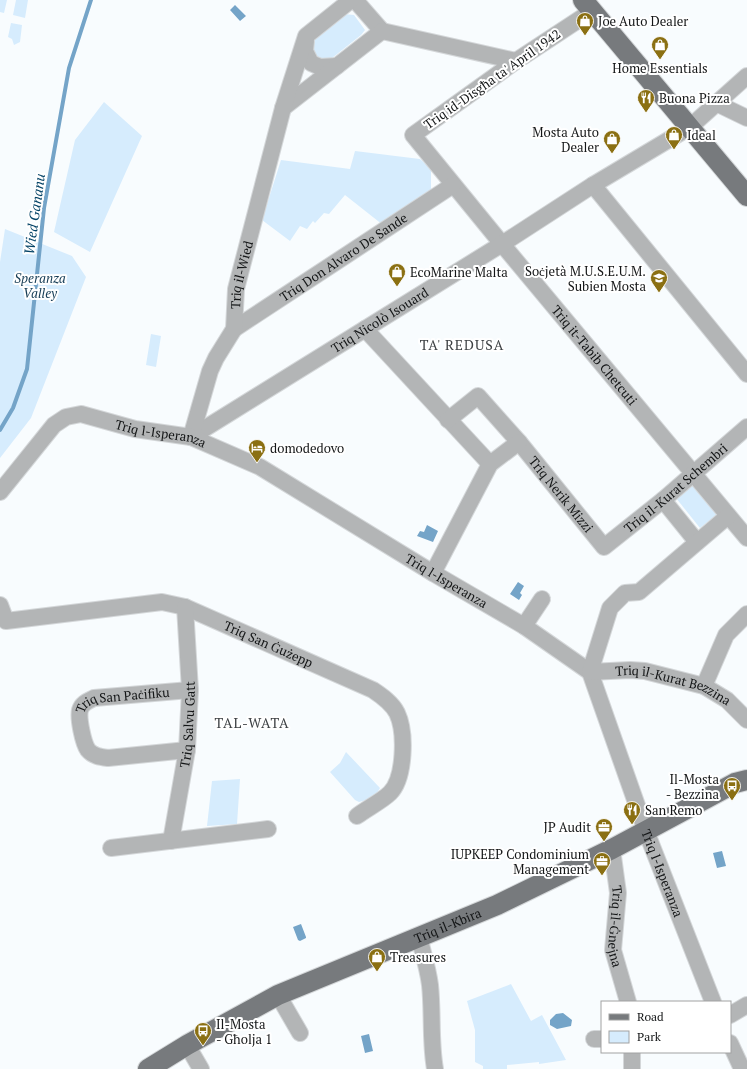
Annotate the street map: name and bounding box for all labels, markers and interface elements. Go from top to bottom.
shop icon: Joe Auto Dealer [575,11,595,36]
place label: Joe Auto Dealer [598,12,688,30]
street label: Triq id-Disgħa ta' April 1942 [420,25,564,133]
shop icon: Home Essentials [650,35,670,60]
place label: Home Essentials [612,59,708,77]
restaurant icon: Buona Pizza [636,88,656,113]
place label: Buona Pizza [659,89,730,107]
place label: Mosta Auto Dealer [532,123,599,156]
shop icon: Ideal [664,125,684,150]
place label: Ideal [687,126,716,144]
shop icon: Mosta Auto Dealer [602,129,622,154]
water label: Wied Gananu [19,172,49,256]
street label: Triq Don Alvaro De Sande [276,208,411,306]
street label: Triq il-Wied [226,239,257,309]
shop icon: EcoMarine Malta [387,262,407,287]
place label: Soċjetà M.U.S.E.U.M. Subien Mosta [525,262,646,295]
place label: EcoMarine Malta [410,263,508,281]
school or university icon: Soċjetà M.U.S.E.U.M. Subien Mosta [649,268,669,293]
park label: Speranza Valley [14,269,66,302]
street label: Triq Nicolò Isouard [328,283,432,357]
street label: Triq it-Tabib Chetcuti [548,301,641,409]
district label: TA' REDUSA [420,335,504,354]
street label: Triq l-Isperanza [113,415,210,452]
hotel icon: domodedovo [247,438,267,463]
place label: domodedovo [270,439,344,457]
street label: Triq il-Kurat Schembri [620,439,731,537]
street label: Triq Nerik Mizzi [525,452,598,536]
street label: Triq l-Isperanza [402,549,491,612]
street label: Triq San Ġużepp [221,616,316,671]
street label: Triq il-Kurat Bezzina [615,661,735,710]
street label: Triq Salvu Gatt [175,680,199,769]
street label: Triq San Paċifiku [71,683,171,716]
district label: TAL-WATA [214,713,290,732]
place label: Il-Mosta - Bezzina [666,770,719,803]
bus stop icon: Il-Mosta - Bezzina [722,776,742,801]
restaurant icon: San Remo [622,800,642,825]
place label: San Remo [645,801,702,819]
office icon: JP Audit [594,817,614,842]
place label: JP Audit [544,818,591,836]
street label: Triq l-Isperanza [637,827,688,920]
place label: IUPKEEP Condominium Management [451,845,589,878]
office icon: IUPKEEP Condominium Management [592,851,612,876]
street label: Triq il-Ġnejna [604,884,627,970]
street label: Triq il-Kbira [411,903,484,947]
shop icon: Treasures [367,947,387,972]
place label: Treasures [390,948,446,966]
legend [601,1001,731,1053]
text: Road [637,1009,664,1024]
place label: Il-Mosta - Għolja 1 [216,1015,272,1048]
bus stop icon: Il-Mosta - Għolja 1 [193,1021,213,1046]
text: Park [637,1029,662,1044]

